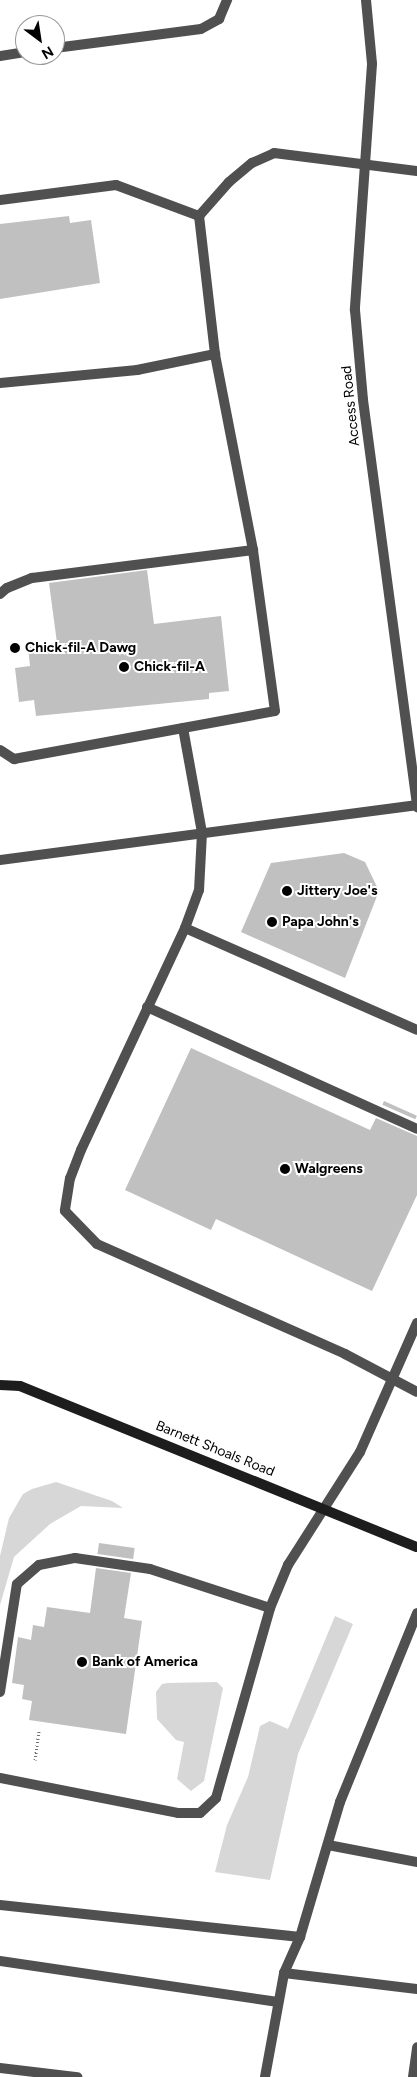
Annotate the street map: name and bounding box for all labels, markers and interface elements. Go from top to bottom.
north arrow [15,15,65,65]
text: N [38,42,56,62]
street label: Access Road [338,365,364,447]
place label: Chick-fil-A Dawg [25,640,136,656]
marker: Chick-fil-A Dawg [9,642,21,654]
place label: Chick-fil-A [134,659,205,675]
marker: Chick-fil-A [118,661,130,673]
place label: Jittery Joe's [297,883,378,899]
marker: Jittery Joe's [281,885,293,897]
place label: Papa John's [282,914,359,930]
marker: Papa John's [266,916,278,928]
place label: Walgreens [295,1161,363,1177]
marker: Walgreens [279,1163,291,1175]
street label: Barnett Shoals Road [153,1417,277,1481]
place label: Bank of America [92,1654,198,1670]
marker: Bank of America [76,1656,88,1668]

